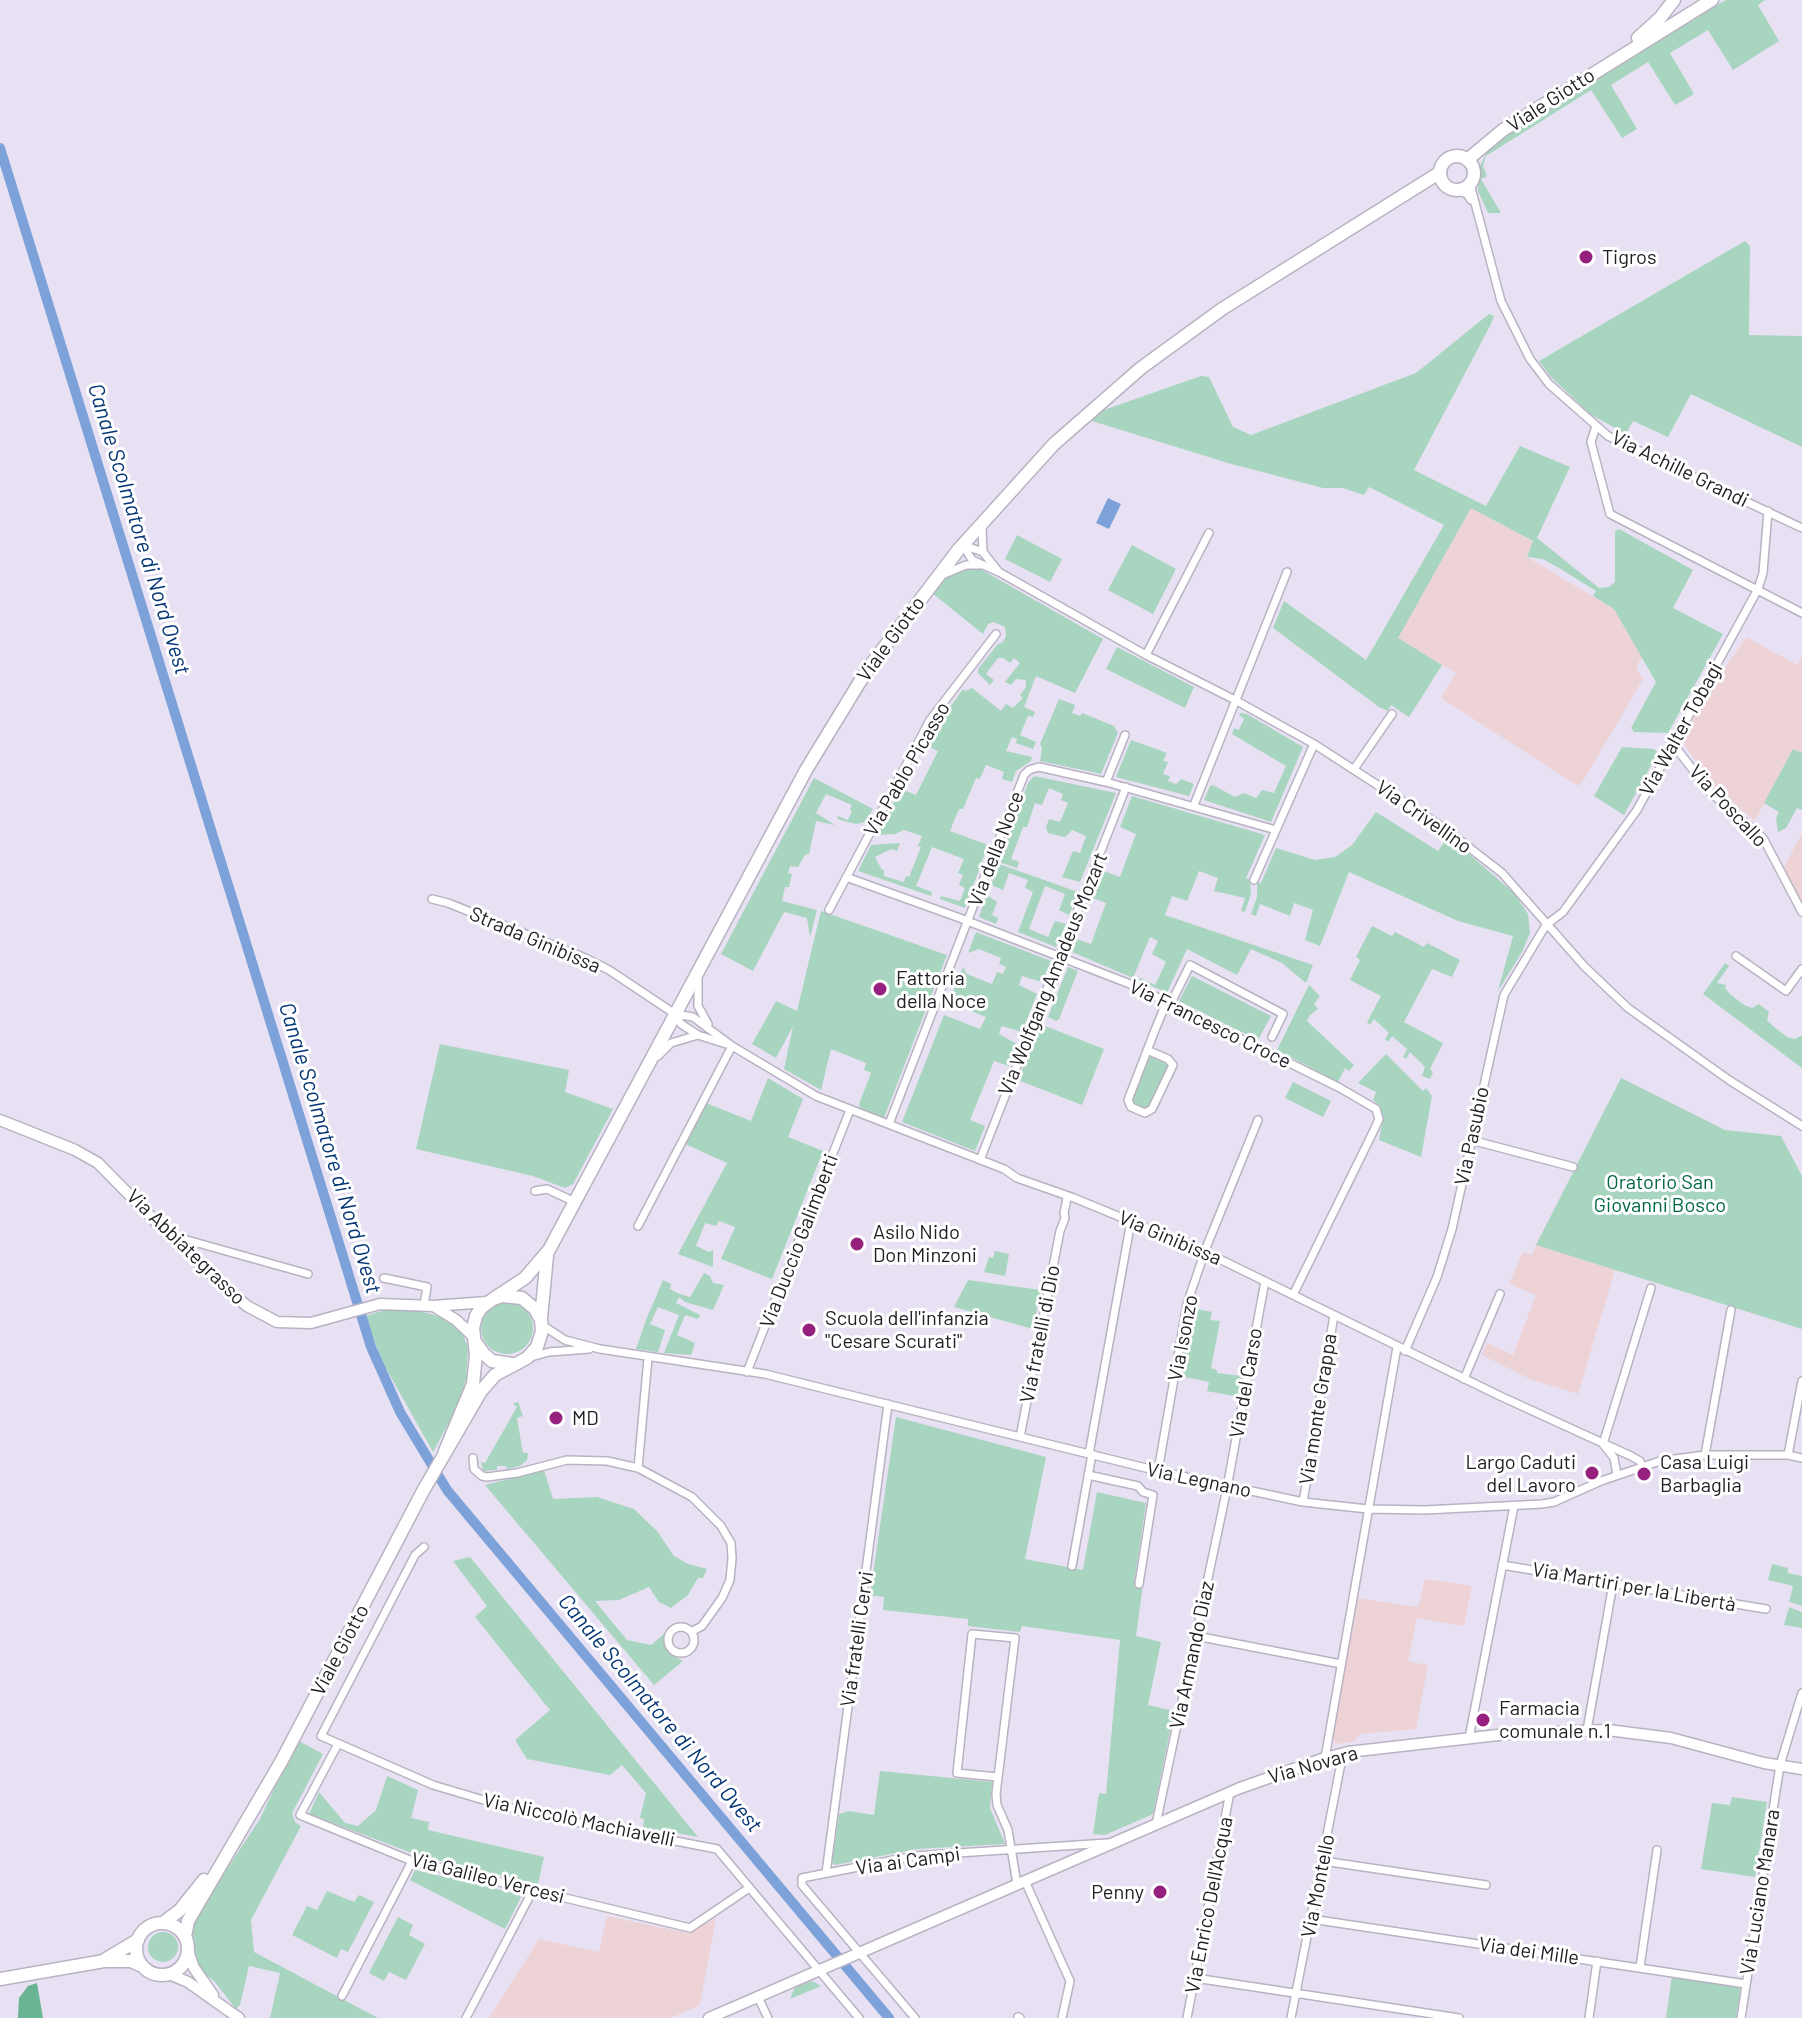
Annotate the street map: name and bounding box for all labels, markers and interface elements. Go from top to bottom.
street label: Viale Giotto [1503,63,1599,137]
place label: Tigros [1602,245,1657,269]
marker: Tigros [1577,248,1595,266]
water label: Canale Scolmatore di Nord Ovest [82,380,196,678]
street label: Via Achille Grandi [1608,425,1752,513]
street label: Viale Giotto [852,592,930,686]
street label: Via Walter Tobagi [1634,658,1728,800]
street label: Via Pablo Picasso [859,698,955,840]
street label: Via Poscallo [1684,760,1772,852]
street label: Via Crivellino [1372,775,1476,859]
street label: Via della Noce [963,788,1029,910]
street label: Via Wolfgang Amadeus Mozart [993,849,1113,1099]
street label: Strada Ginibissa [466,902,604,978]
place label: Fattoria della Noce [896,966,986,1013]
street label: Via Francesco Croce [1125,974,1295,1074]
marker: Fattoria della Noce [871,980,889,998]
water label: Canale Scolmatore di Nord Ovest [273,999,387,1297]
street label: Via Pasubio [1450,1084,1494,1188]
street label: Via Duccio Galimberti [755,1151,843,1331]
park label: Oratorio San Giovanni Bosco [1594,1170,1726,1217]
street label: Via Abbiategrasso [122,1184,250,1310]
street label: Via Ginibissa [1115,1206,1225,1270]
place label: Asilo Nido Don Minzoni [873,1220,977,1267]
marker: Asilo Nido Don Minzoni [848,1235,866,1253]
street label: Via fratelli di Dio [1015,1263,1065,1405]
street label: Via Isonzo [1163,1293,1203,1383]
place label: Scuola dell'infanzia "Cesare Scurati" [825,1306,989,1353]
marker: Scuola dell'infanzia "Cesare Scurati" [800,1321,818,1339]
street label: Via del Carso [1225,1326,1267,1440]
street label: Via monte Grappa [1294,1332,1342,1486]
place label: MD [572,1406,599,1430]
marker: MD [547,1409,565,1427]
place label: Largo Caduti del Lavoro [1466,1450,1576,1497]
place label: Casa Luigi Barbaglia [1660,1450,1749,1497]
street label: Via Legnano [1144,1457,1254,1503]
marker: Largo Caduti del Lavoro [1583,1464,1601,1482]
marker: Casa Luigi Barbaglia [1635,1465,1653,1483]
street label: Via Martiri per la Libertà [1530,1557,1738,1617]
street label: Via fratelli Cervi [836,1570,878,1708]
street label: Via Armando Diaz [1165,1579,1219,1731]
water label: Canale Scolmatore di Nord Ovest [553,1588,767,1838]
street label: Viale Giotto [306,1600,374,1700]
place label: Farmacia comunale n.1 [1499,1696,1611,1743]
marker: Farmacia comunale n.1 [1474,1711,1492,1729]
street label: Via Novara [1265,1741,1361,1789]
street label: Via Niccolò Machiavelli [481,1788,677,1852]
street label: Via Luciano Manara [1735,1807,1785,1977]
street label: Via Enrico Dell'Acqua [1180,1815,1238,1995]
street label: Via Montello [1296,1832,1340,1940]
street label: Via ai Campi [854,1842,962,1880]
street label: Via Galileo Vercesi [409,1847,567,1909]
place label: Penny [1091,1880,1144,1904]
marker: Penny [1151,1883,1169,1901]
street label: Via dei Mille [1477,1932,1581,1970]

